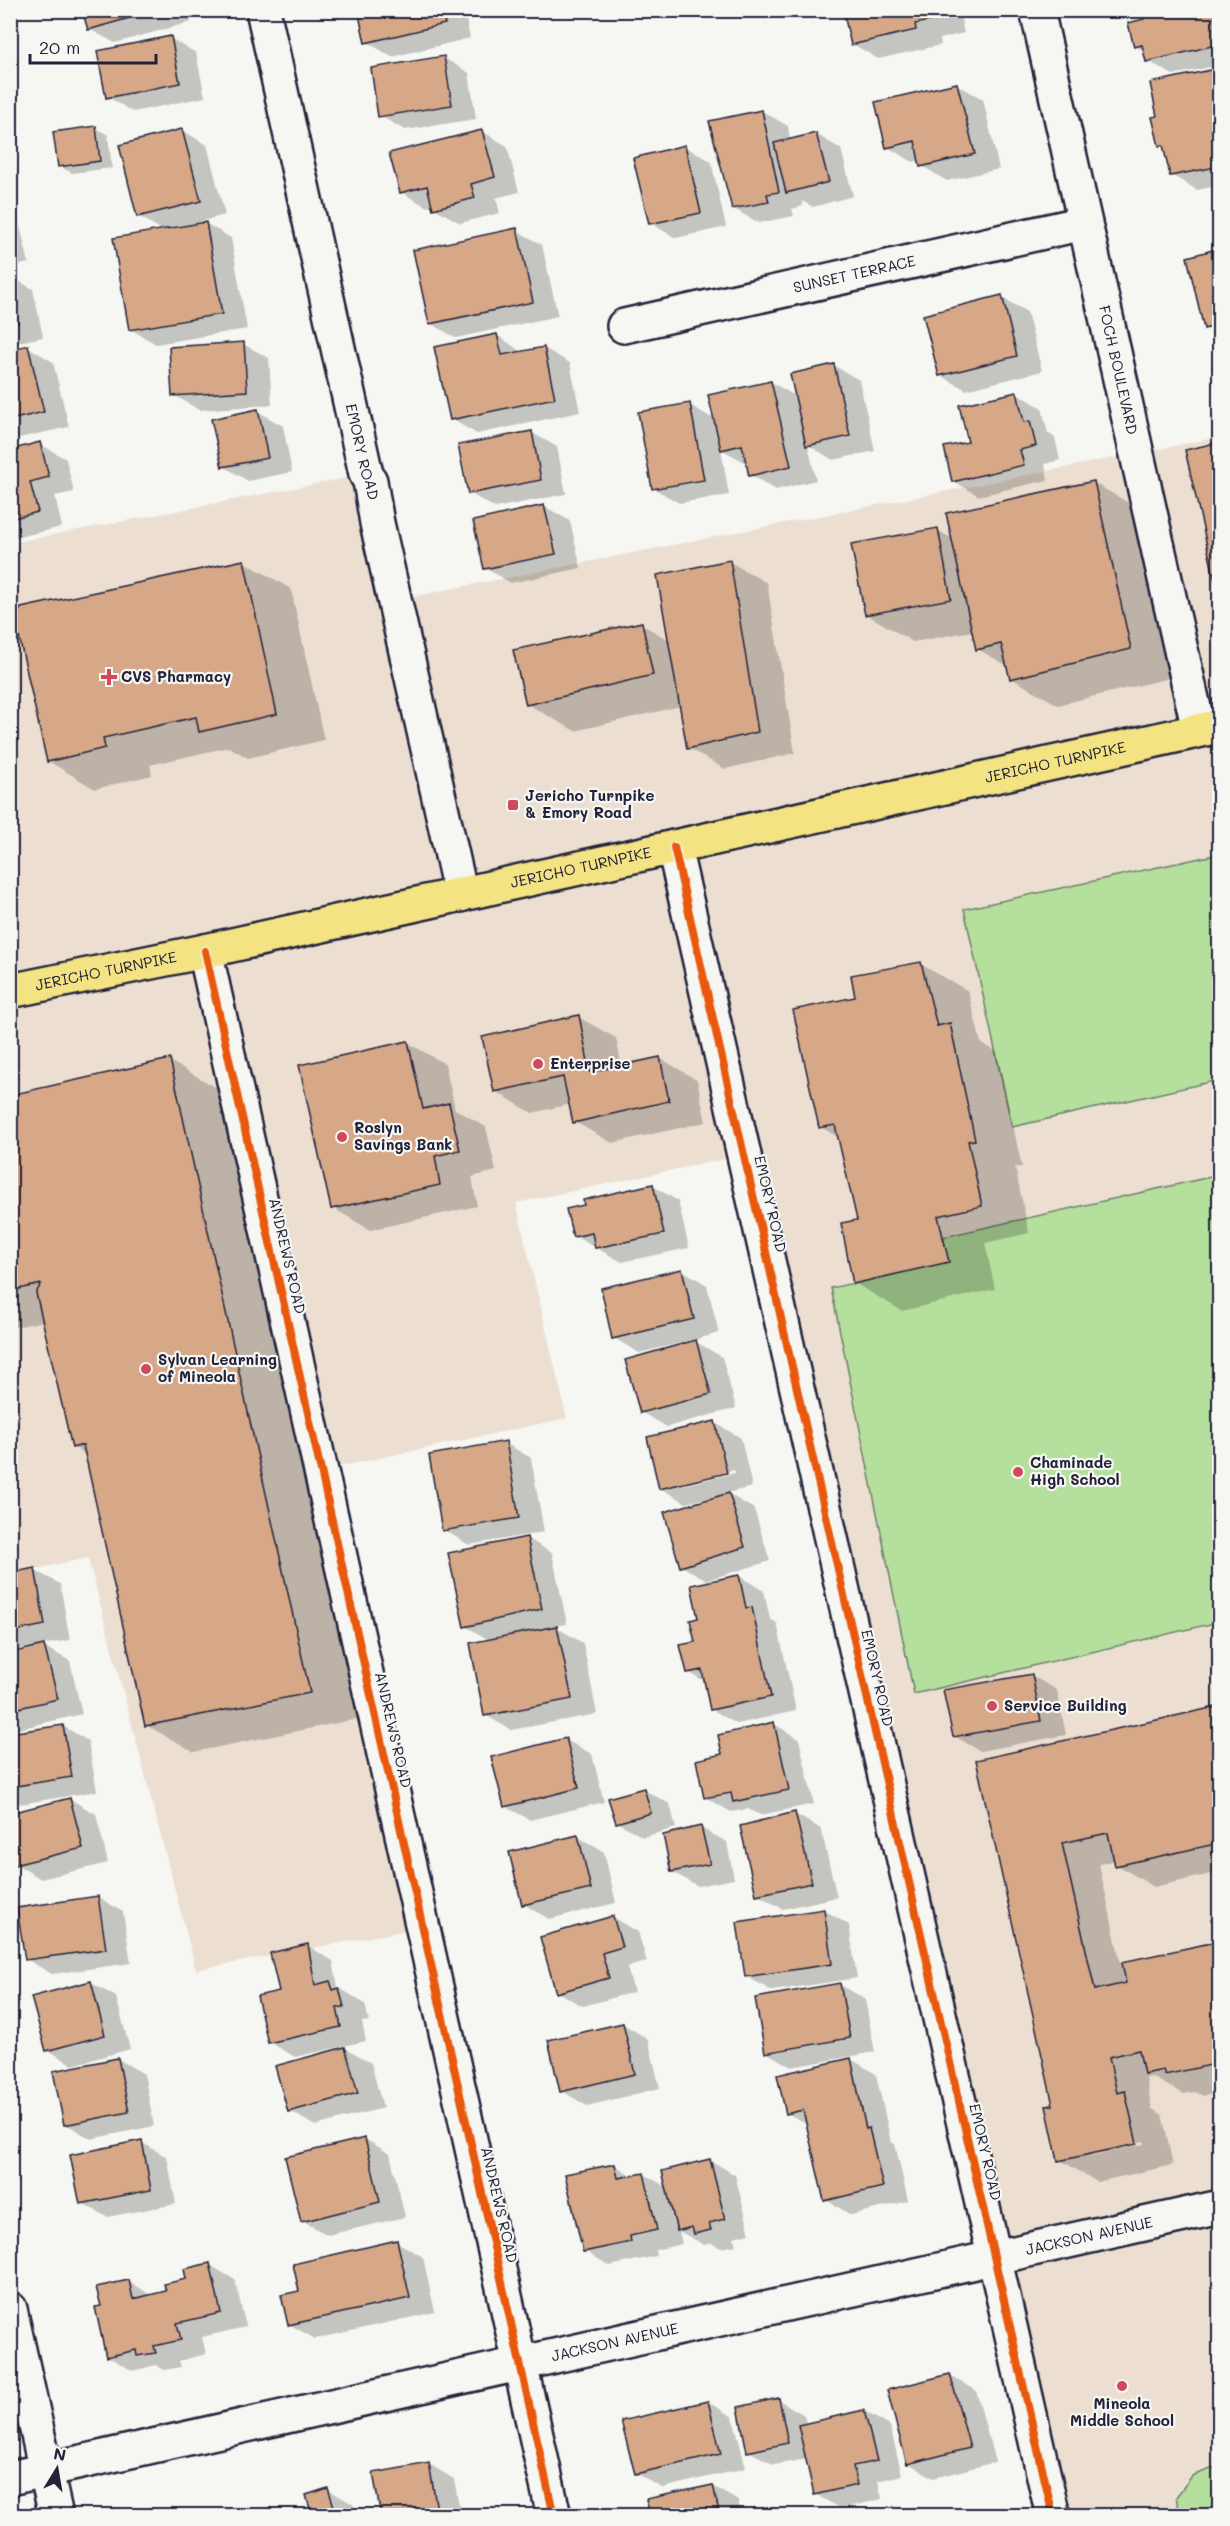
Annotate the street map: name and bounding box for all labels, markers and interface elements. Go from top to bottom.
scale bar [30,27,156,65]
text: 20 m [39,35,80,59]
street label: SUNSET TERRACE [791,250,918,297]
street label: FOCH BOULEVARD [1095,303,1143,436]
street label: EMORY ROAD [342,402,384,501]
place label: CVS Pharmacy [121,666,231,686]
marker: CVS Pharmacy [102,670,116,684]
street label: JERICHO TURNPIKE [983,736,1128,787]
place label: Jericho Turnpike & Emory Road [525,785,654,822]
marker: Jericho Turnpike & Emory Road [506,798,520,812]
street label: JERICHO TURNPIKE [508,841,653,892]
street label: JERICHO TURNPIKE [33,946,179,995]
place label: Enterprise [550,1053,631,1073]
marker: Enterprise [531,1057,545,1071]
place label: Roslyn Savings Bank [354,1117,452,1154]
marker: Roslyn Savings Bank [335,1130,349,1144]
street label: EMORY ROAD [750,1153,792,1254]
street label: ANDREWS ROAD [265,1196,311,1316]
place label: Sylvan Learning of Mineola [158,1349,277,1386]
marker: Sylvan Learning of Mineola [139,1362,153,1376]
place label: Chaminade High School [1030,1452,1120,1489]
marker: Chaminade High School [1011,1465,1025,1479]
street label: EMORY ROAD [857,1627,899,1728]
street label: ANDREWS ROAD [371,1670,417,1790]
place label: Service Building [1004,1695,1127,1715]
marker: Service Building [985,1699,999,1713]
street label: EMORY ROAD [965,2101,1007,2202]
street label: ANDREWS ROAD [477,2145,523,2265]
street label: JACKSON AVENUE [1023,2211,1155,2259]
street label: JACKSON AVENUE [549,2317,681,2365]
marker: Mineola Middle School [1115,2379,1129,2393]
place label: Mineola Middle School [1070,2393,1174,2430]
north arrow [27,2439,87,2499]
text: N [52,2442,68,2465]

